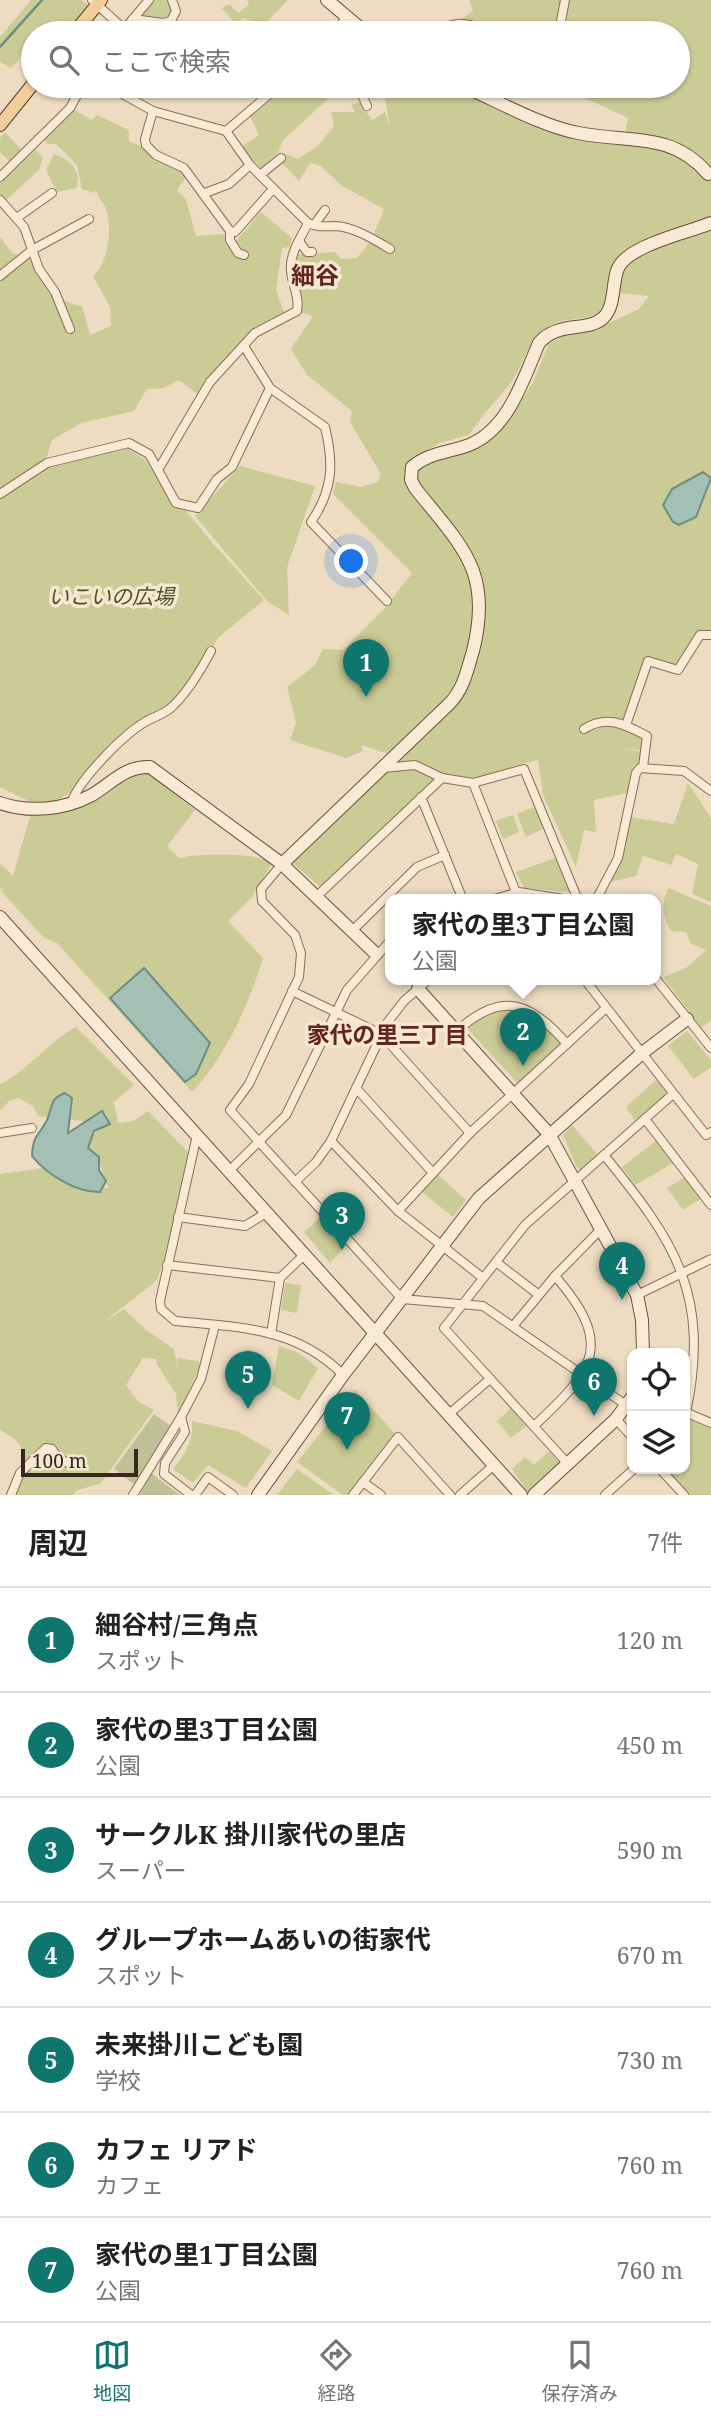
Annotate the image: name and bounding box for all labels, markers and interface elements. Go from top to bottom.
search box [21,21,690,98]
icon: search [45,41,83,79]
text: ここで検索 [101,43,231,79]
district label: 細谷 [291,258,339,291]
your location [334,544,368,578]
park label: いこいの広場 [48,582,176,610]
pin: 1 [343,639,389,697]
popup [385,894,661,985]
text: 家代の里3丁目公園 [412,906,634,942]
text: 公園 [412,944,458,976]
pin: 2 [500,1008,546,1066]
district label: 家代の里三丁目 [307,1018,468,1050]
pin: 3 [319,1192,365,1250]
pin: 4 [599,1242,645,1300]
map controls [627,1348,690,1474]
button: locate [627,1348,690,1411]
pin: 5 [225,1351,271,1409]
pin: 6 [571,1358,617,1416]
pin: 7 [324,1392,370,1450]
button: layers [627,1411,690,1474]
scale bar [21,1446,138,1478]
text: 100 m [32,1448,87,1474]
text: 周辺 [28,1522,88,1563]
text: 7件 [647,1526,683,1558]
text: 細谷村/三角点 [95,1606,259,1642]
text: 1 [45,1624,58,1656]
text: 120 m [617,1624,683,1656]
text: スポット [95,1644,187,1676]
text: 家代の里3丁目公園 [95,1711,318,1747]
text: 2 [45,1729,58,1761]
text: 450 m [617,1729,683,1761]
text: 公園 [95,1749,141,1781]
text: サークルK 掛川家代の里店 [95,1816,406,1852]
text: 3 [45,1834,58,1866]
text: 590 m [617,1834,683,1866]
text: スーパー [95,1854,187,1886]
text: グループホームあいの街家代 [95,1921,431,1957]
text: 4 [45,1939,58,1971]
text: 670 m [617,1939,683,1971]
text: スポット [95,1959,187,1991]
text: 未来掛川こども園 [95,2026,303,2062]
text: 5 [45,2044,58,2076]
text: 730 m [617,2044,683,2076]
text: 学校 [95,2064,141,2096]
text: カフェ リアド [95,2131,258,2167]
text: 6 [45,2149,58,2181]
text: 760 m [617,2149,683,2181]
text: カフェ [95,2169,164,2201]
text: 家代の里1丁目公園 [95,2236,318,2272]
text: 7 [45,2254,58,2286]
text: 760 m [617,2254,683,2286]
text: 公園 [95,2274,141,2306]
tab: 地図 [93,2336,131,2406]
tab: 経路 [317,2336,356,2406]
tab: 保存済み [542,2336,618,2406]

